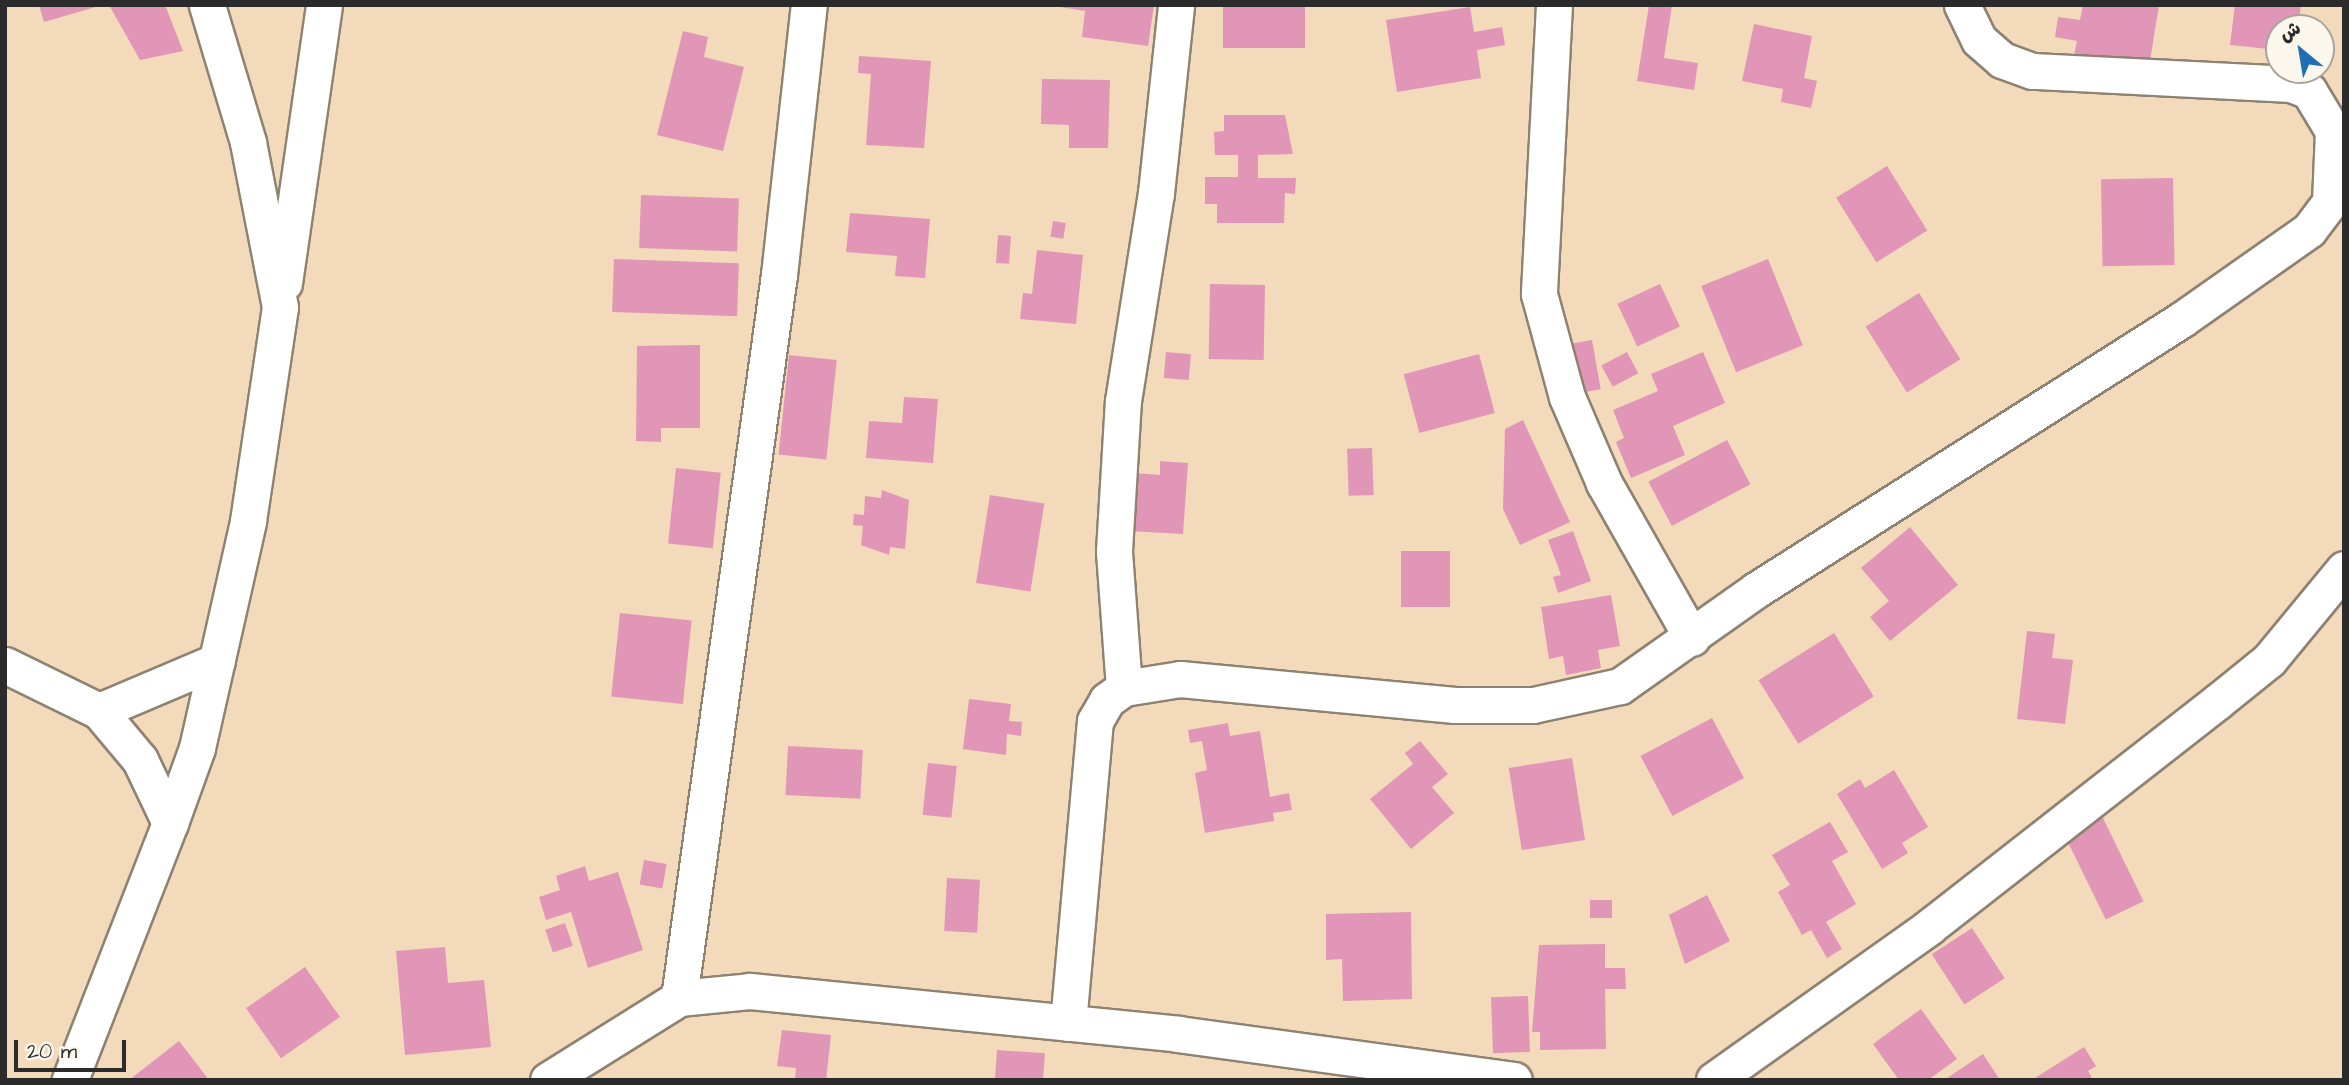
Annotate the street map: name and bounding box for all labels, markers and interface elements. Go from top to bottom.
north arrow [2265,14,2335,84]
text: ش [2274,15,2306,49]
scale bar [18,1026,130,1070]
text: 20 m [27,1037,77,1066]

